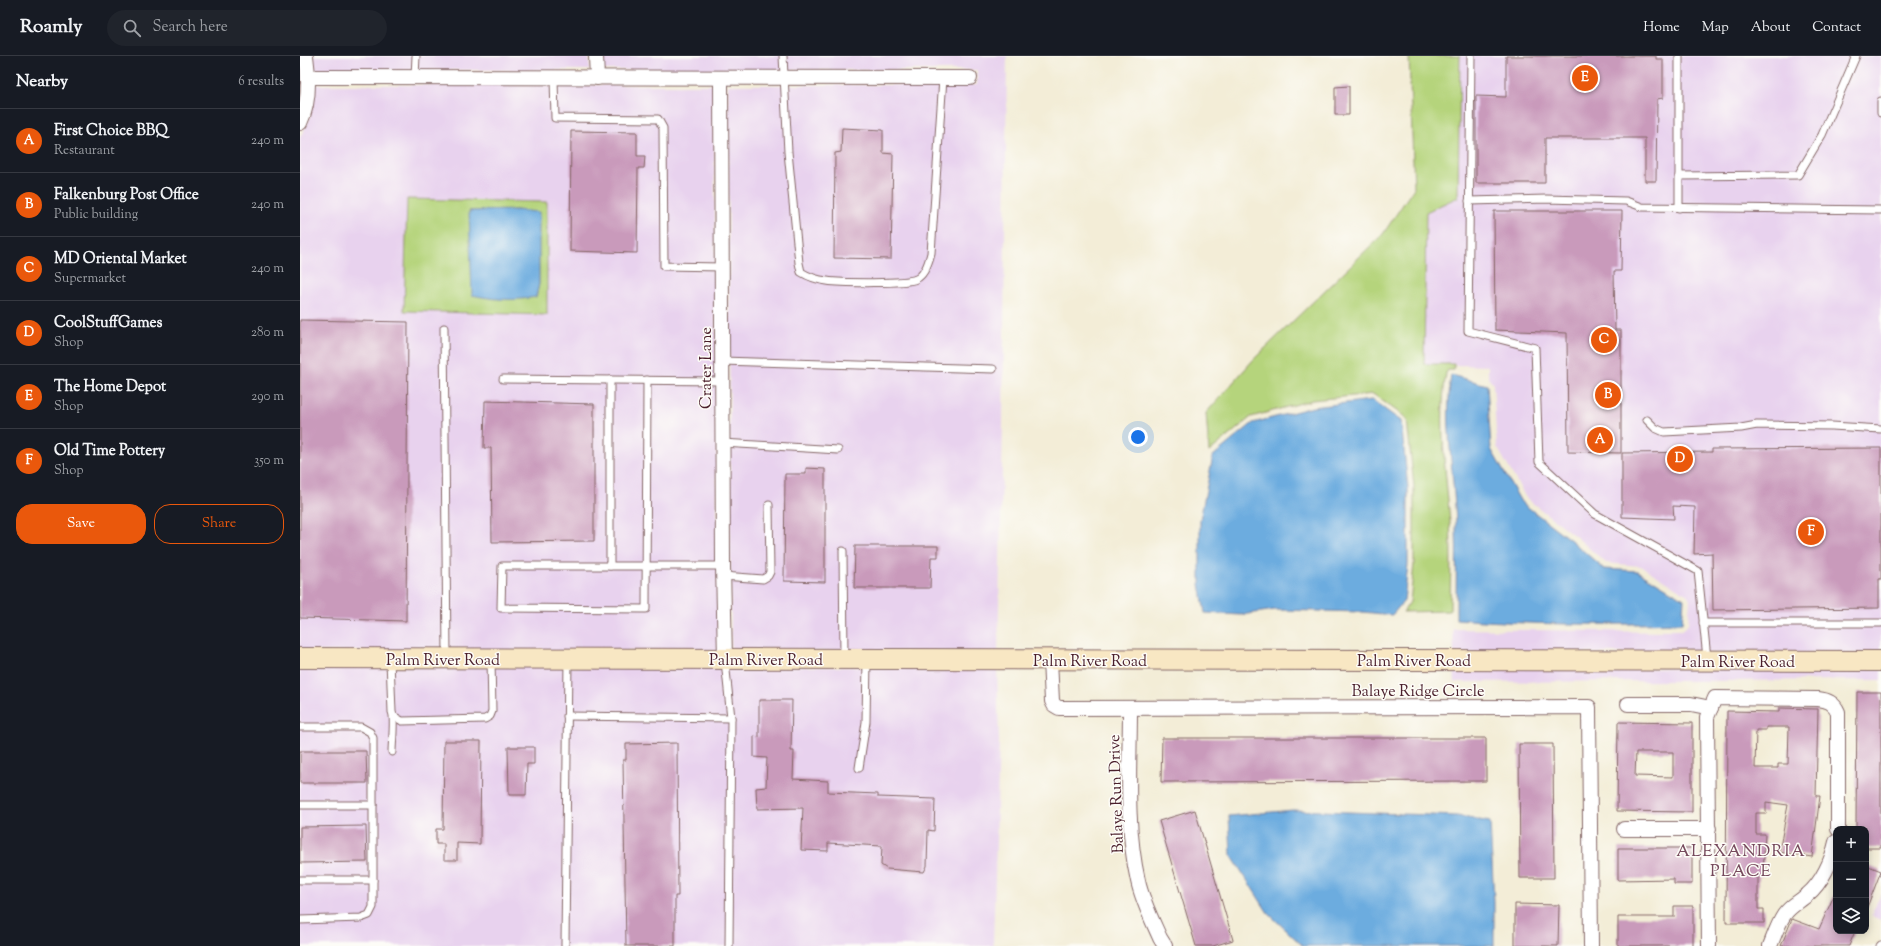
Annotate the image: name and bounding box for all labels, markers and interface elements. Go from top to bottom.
search box [107,10,387,46]
text: Roamly [20,14,83,41]
icon: search [121,17,143,39]
text: Search here [153,17,228,38]
text: Home [1643,18,1680,38]
text: Map [1702,18,1729,38]
text: About [1751,18,1790,38]
text: Contact [1812,18,1861,38]
pin: E [1572,63,1598,93]
text: Nearby [16,70,68,94]
text: 6 results [238,73,284,91]
text: First Choice BBQ [54,121,168,142]
text: A [24,132,34,150]
text: 240 m [251,132,284,150]
text: Restaurant [54,142,115,160]
text: Falkenburg Post Office [54,185,199,206]
text: B [25,196,33,214]
text: 240 m [251,196,284,214]
text: Public building [54,206,138,224]
text: MD Oriental Market [54,249,187,270]
text: C [24,260,34,278]
text: 240 m [251,260,284,278]
text: Supermarket [54,270,126,288]
text: CoolStuffGames [54,313,162,334]
text: D [24,324,34,342]
text: 280 m [251,324,284,342]
pin: C [1591,325,1617,355]
street label: Crater Lane [696,327,719,409]
text: Shop [54,334,83,352]
text: The Home Depot [54,377,166,398]
pin: B [1595,380,1621,410]
text: E [25,388,33,406]
text: 290 m [251,388,284,406]
text: Shop [54,398,83,416]
pin: A [1587,425,1613,455]
your location [1128,427,1148,447]
text: Old Time Pottery [54,441,165,462]
pin: D [1667,444,1693,474]
text: F [25,452,33,470]
text: 350 m [254,452,284,470]
text: Shop [54,462,83,480]
button: Save [16,504,146,544]
button: Share [154,504,284,544]
pin: F [1798,517,1824,547]
street label: Palm River Road [386,650,500,673]
street label: Palm River Road [709,650,823,673]
street label: Palm River Road [1033,651,1147,674]
street label: Palm River Road [1357,651,1471,674]
street label: Palm River Road [1681,652,1795,675]
street label: Balaye Ridge Circle [1351,681,1485,704]
street label: Balaye Run Drive [1104,734,1131,854]
map controls [1833,826,1869,934]
button: + [1833,826,1869,862]
district label: ALEXANDRIA PLACE [1676,840,1806,884]
button: − [1833,862,1869,898]
button: layers [1833,898,1869,934]

